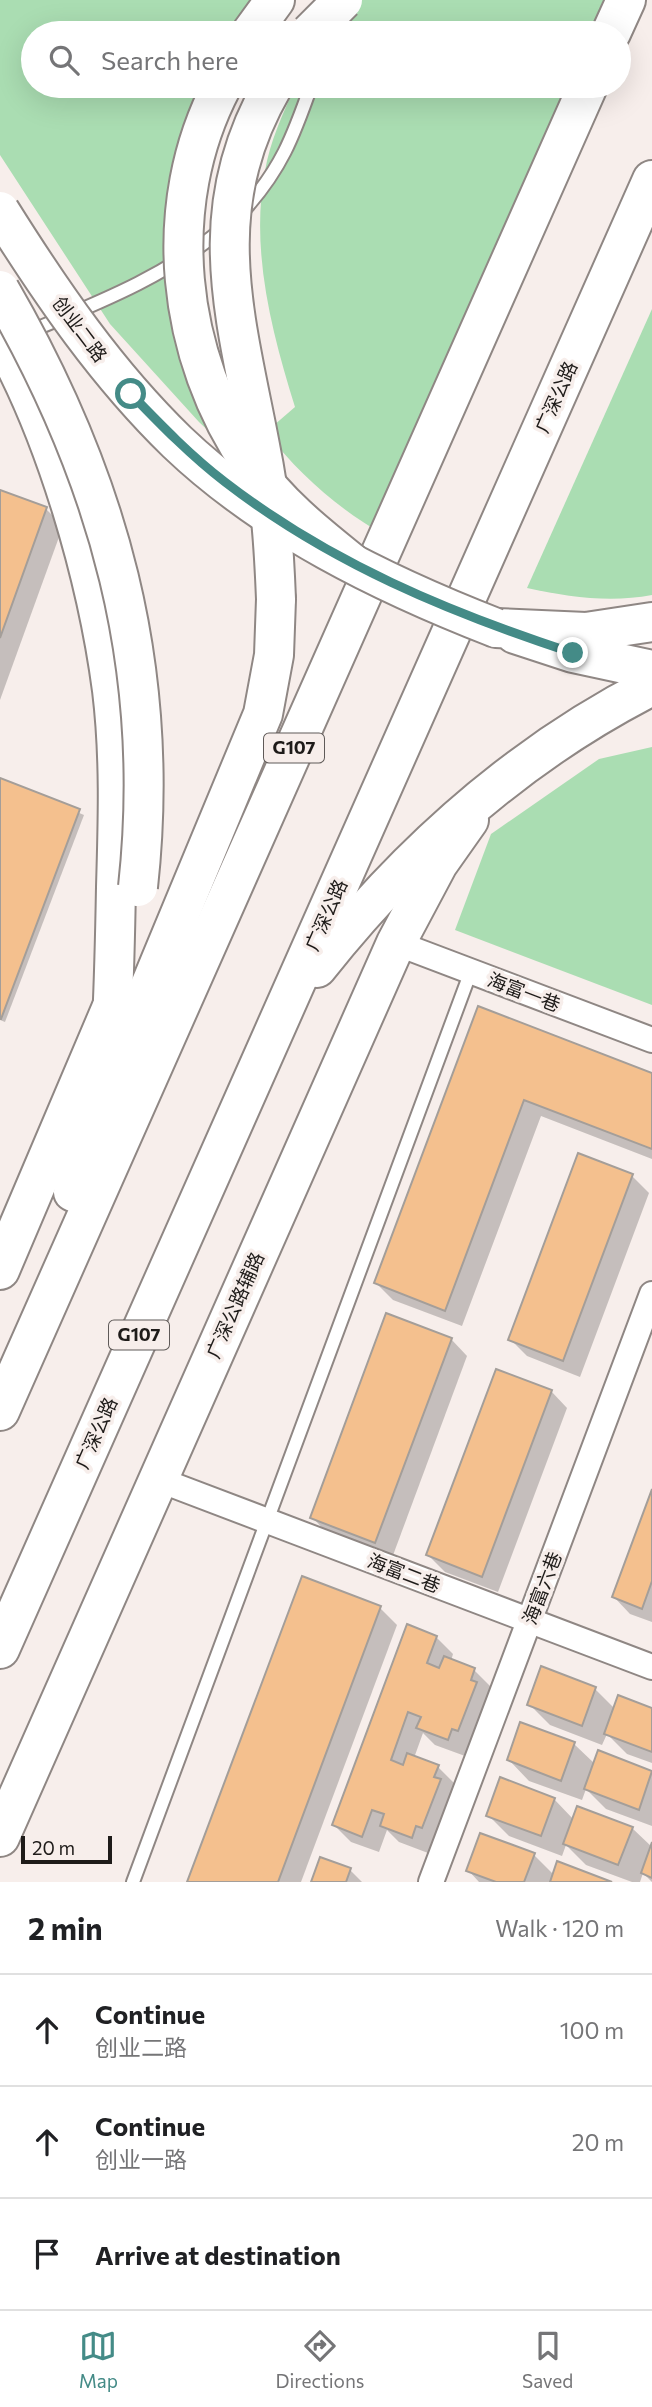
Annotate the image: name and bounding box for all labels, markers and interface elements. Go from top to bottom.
search box [21,21,631,98]
icon: search [45,41,83,79]
text: Search here [101,44,239,75]
street label: 创业二路 [48,291,112,366]
street label: 广深公路 [530,357,582,436]
route start [115,378,146,409]
route end [557,637,588,668]
road number: G107 [264,734,324,762]
street label: 广深公路 [300,875,352,954]
street label: 海富一巷 [485,967,564,1016]
street label: 广深公路辅路 [201,1248,268,1362]
road number: G107 [109,1320,169,1350]
street label: 广深公路 [70,1393,122,1472]
street label: 海富二巷 [365,1548,444,1597]
street label: 海富六巷 [517,1548,566,1627]
scale bar [21,1833,112,1865]
text: 20 m [32,1836,75,1859]
text: 2 min [28,1909,103,1946]
text: Walk · 120 m [495,1914,624,1942]
text: Continue [95,1998,205,2029]
icon: ahead [28,2011,66,2049]
text: 100 m [560,2016,624,2044]
text: 创业二路 [95,2033,187,2061]
text: Continue [95,2110,205,2141]
icon: ahead [28,2123,66,2161]
text: 20 m [572,2128,624,2156]
text: 创业一路 [95,2145,187,2173]
icon: arrive [28,2235,66,2273]
text: Arrive at destination [95,2239,341,2270]
tab: Map [79,2327,118,2392]
tab: Directions [275,2327,365,2392]
tab: Saved [522,2327,573,2392]

